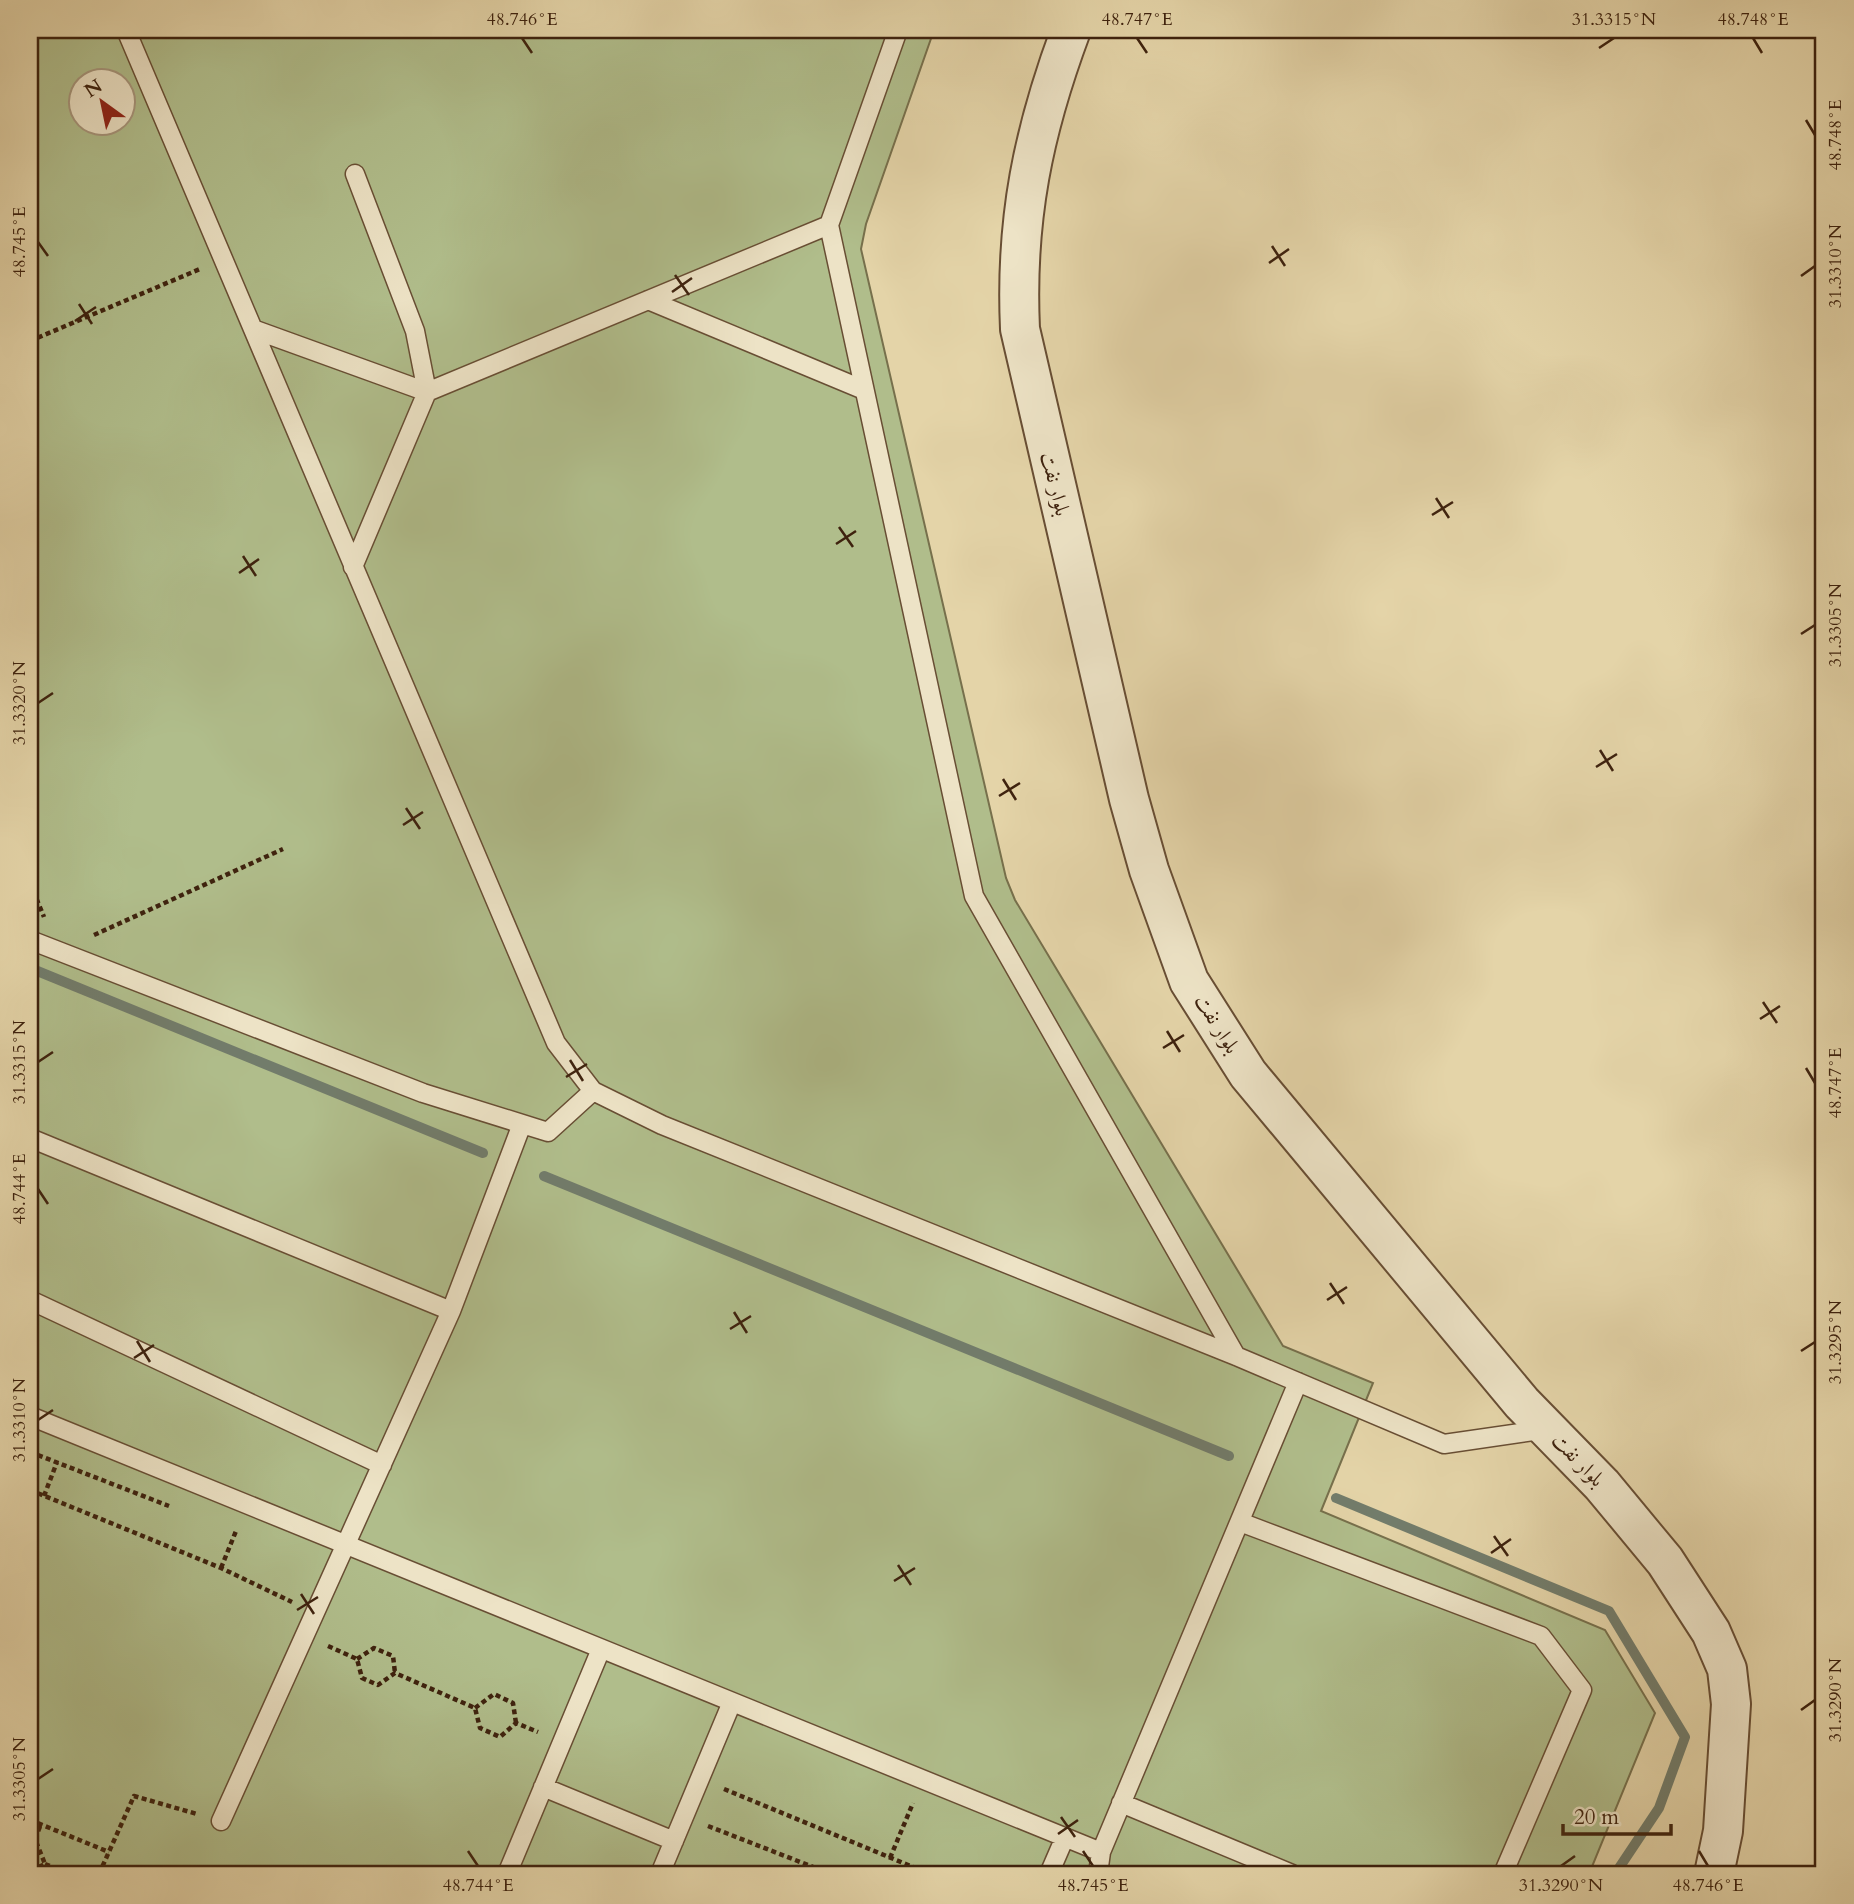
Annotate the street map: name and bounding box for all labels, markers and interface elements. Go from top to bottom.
text: 48.746°E [487,7,558,32]
text: 48.747°E [1102,7,1173,32]
text: 31.3315°N [1572,7,1657,32]
text: 48.748°E [1718,7,1789,32]
north arrow [66,66,136,136]
text: N [79,73,108,104]
text: 48.748°E [1823,100,1848,171]
text: 48.745°E [7,207,32,278]
text: 31.3310°N [1823,223,1848,308]
street label: بلوار نفت [1033,449,1077,519]
text: 31.3305°N [1823,582,1848,667]
text: 31.3320°N [7,660,32,745]
street label: بلوار نفت [1187,989,1247,1059]
text: 31.3315°N [7,1019,32,1104]
text: 48.747°E [1823,1048,1848,1119]
text: 48.744°E [7,1154,32,1225]
text: 31.3295°N [1823,1299,1848,1384]
text: 31.3310°N [7,1377,32,1462]
street label: بلوار نفت [1545,1427,1611,1493]
text: 31.3290°N [1823,1657,1848,1742]
text: 31.3305°N [7,1736,32,1821]
scale bar [1563,1792,1672,1836]
text: 20 m [1574,1803,1619,1832]
text: 48.744°E [443,1873,514,1898]
text: 48.745°E [1058,1873,1129,1898]
text: 31.3290°N [1519,1873,1604,1898]
text: 48.746°E [1673,1873,1744,1898]

